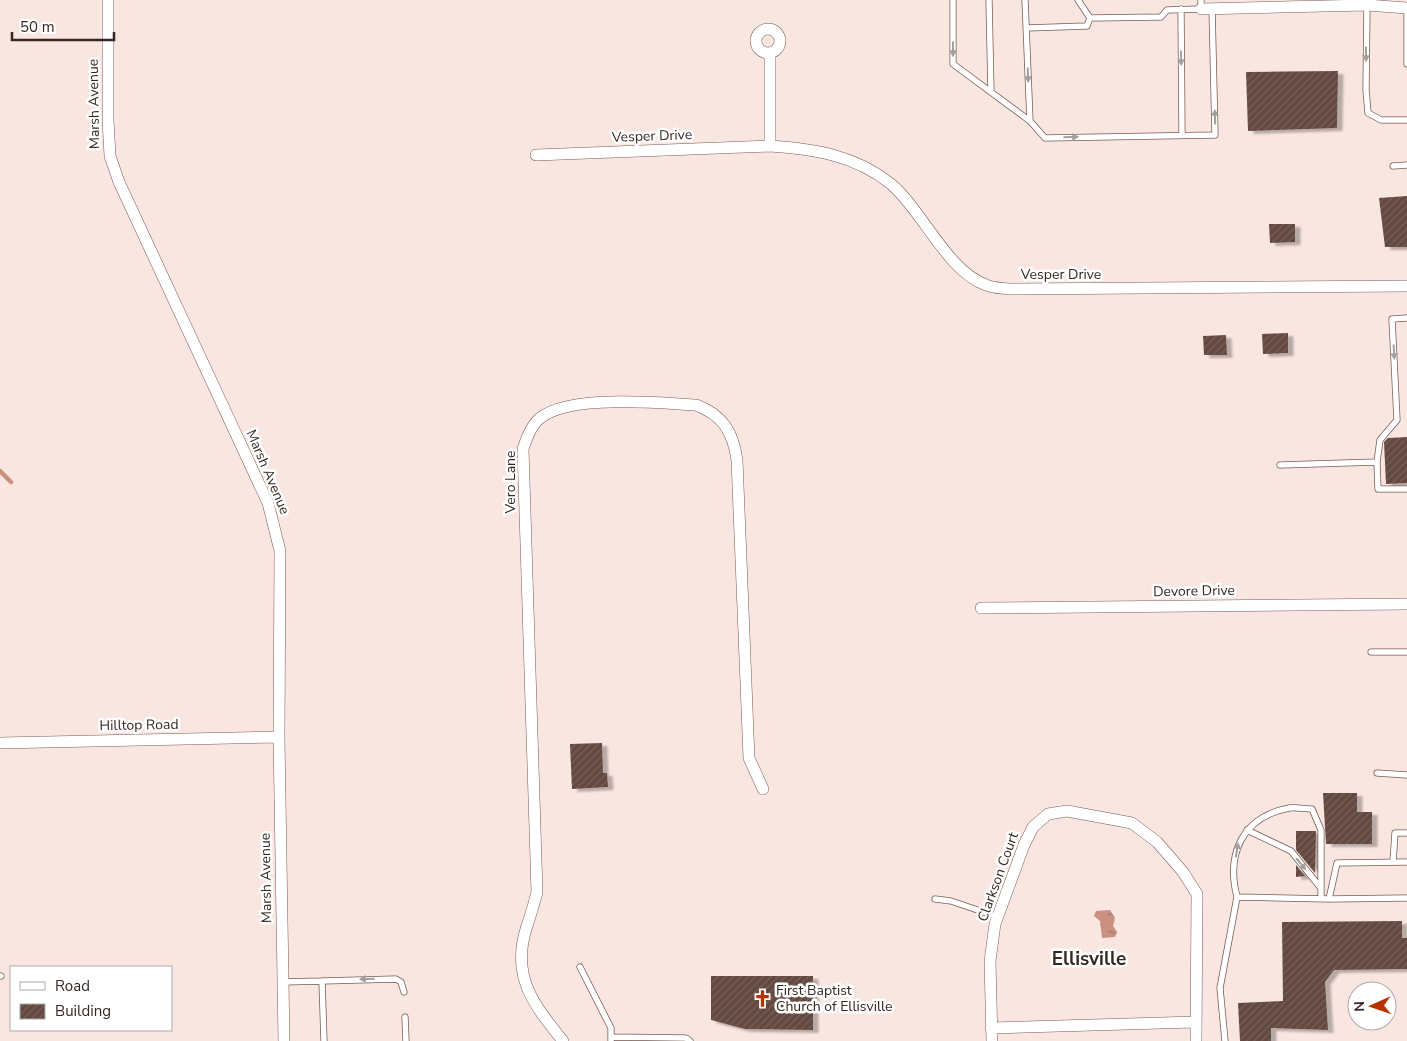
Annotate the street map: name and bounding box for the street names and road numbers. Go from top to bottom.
street label: Marsh Avenue [84,59,104,149]
street label: Vesper Drive [610,125,693,147]
street label: Vesper Drive [1020,265,1101,284]
street label: Marsh Avenue [242,427,294,517]
street label: Vero Lane [501,451,520,515]
street label: Devore Drive [1153,581,1235,601]
street label: Hilltop Road [99,715,179,735]
street label: Clarkson Court [973,830,1023,924]
street label: Marsh Avenue [256,833,276,923]

